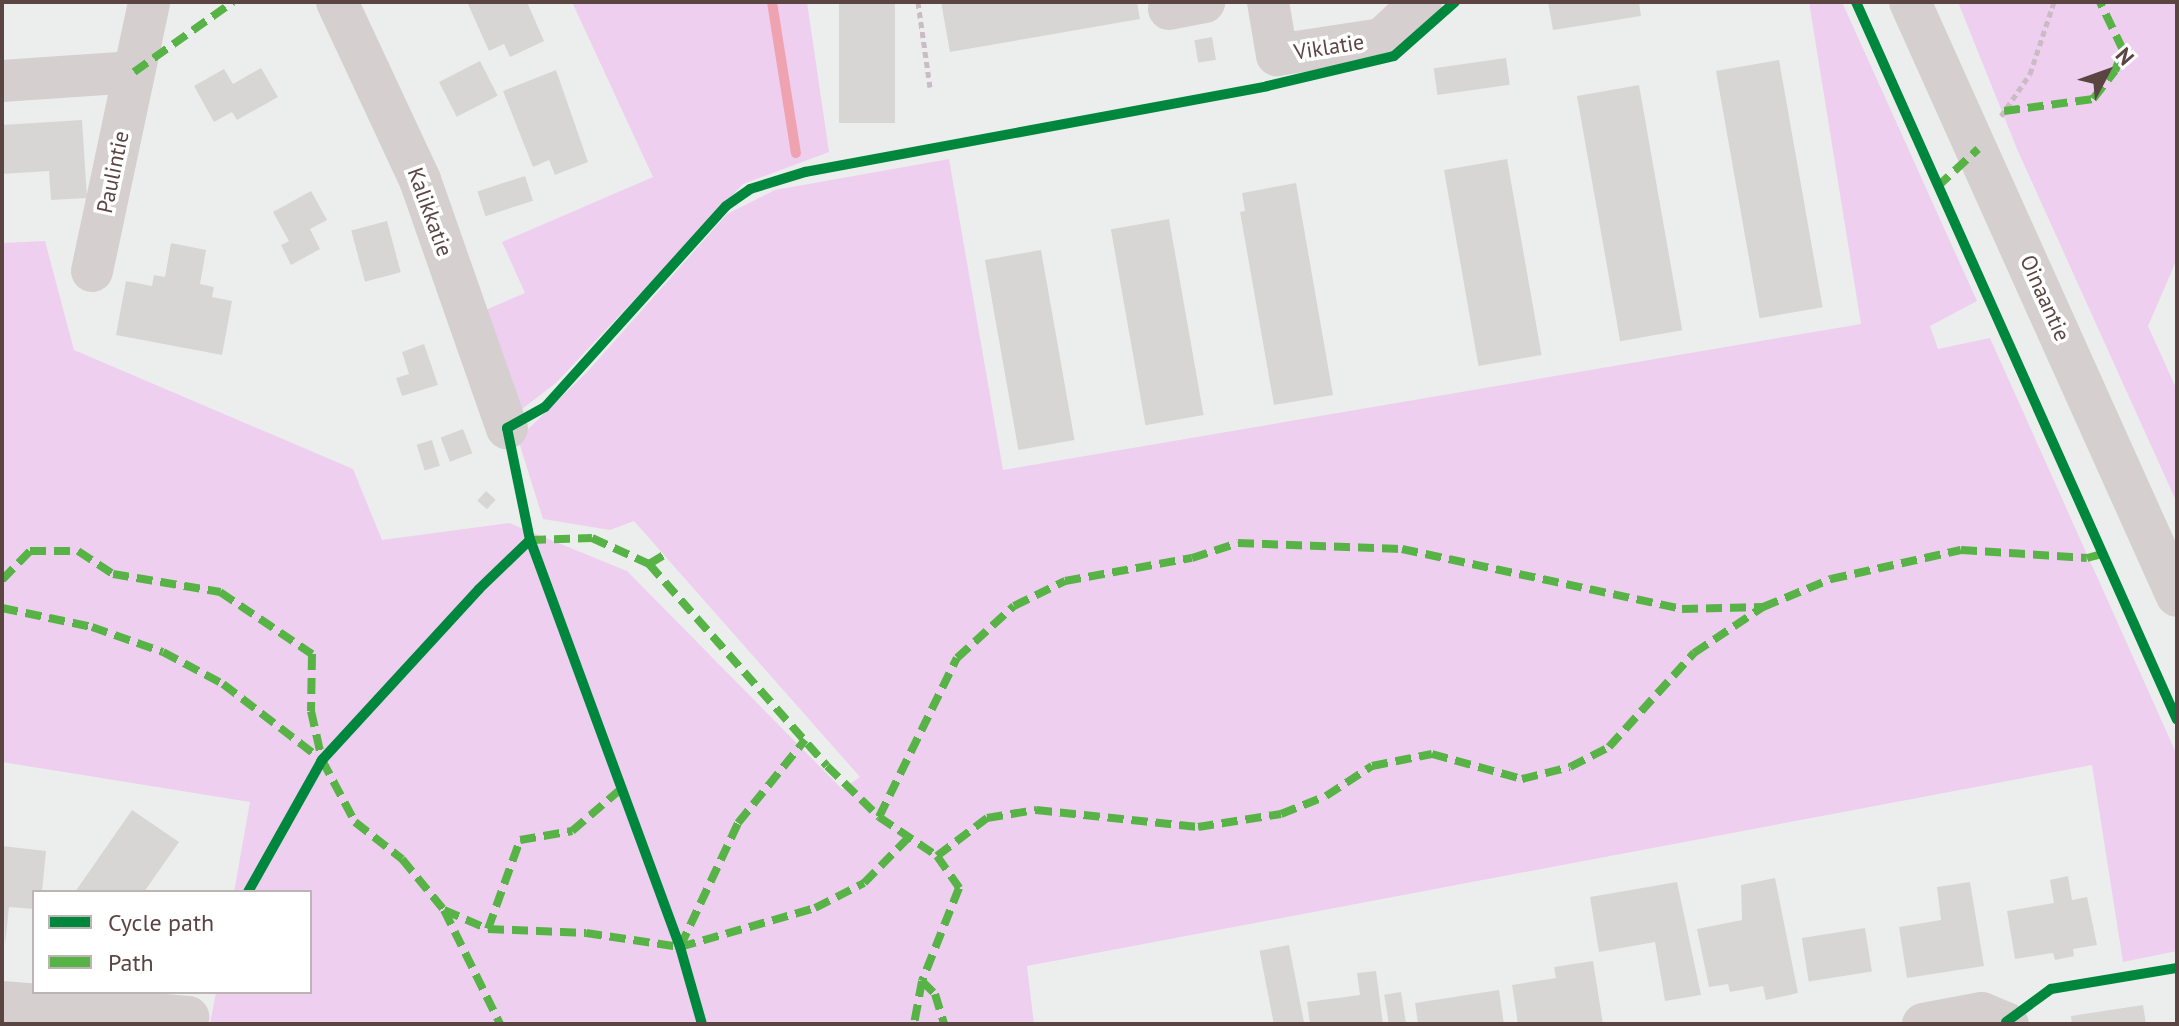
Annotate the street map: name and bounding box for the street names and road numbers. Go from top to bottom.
street label: Viklatie [1292,28,1366,66]
street label: Paulintie [91,129,135,215]
street label: Kalikkatie [402,164,458,260]
street label: Oinaantie [2014,251,2076,345]

